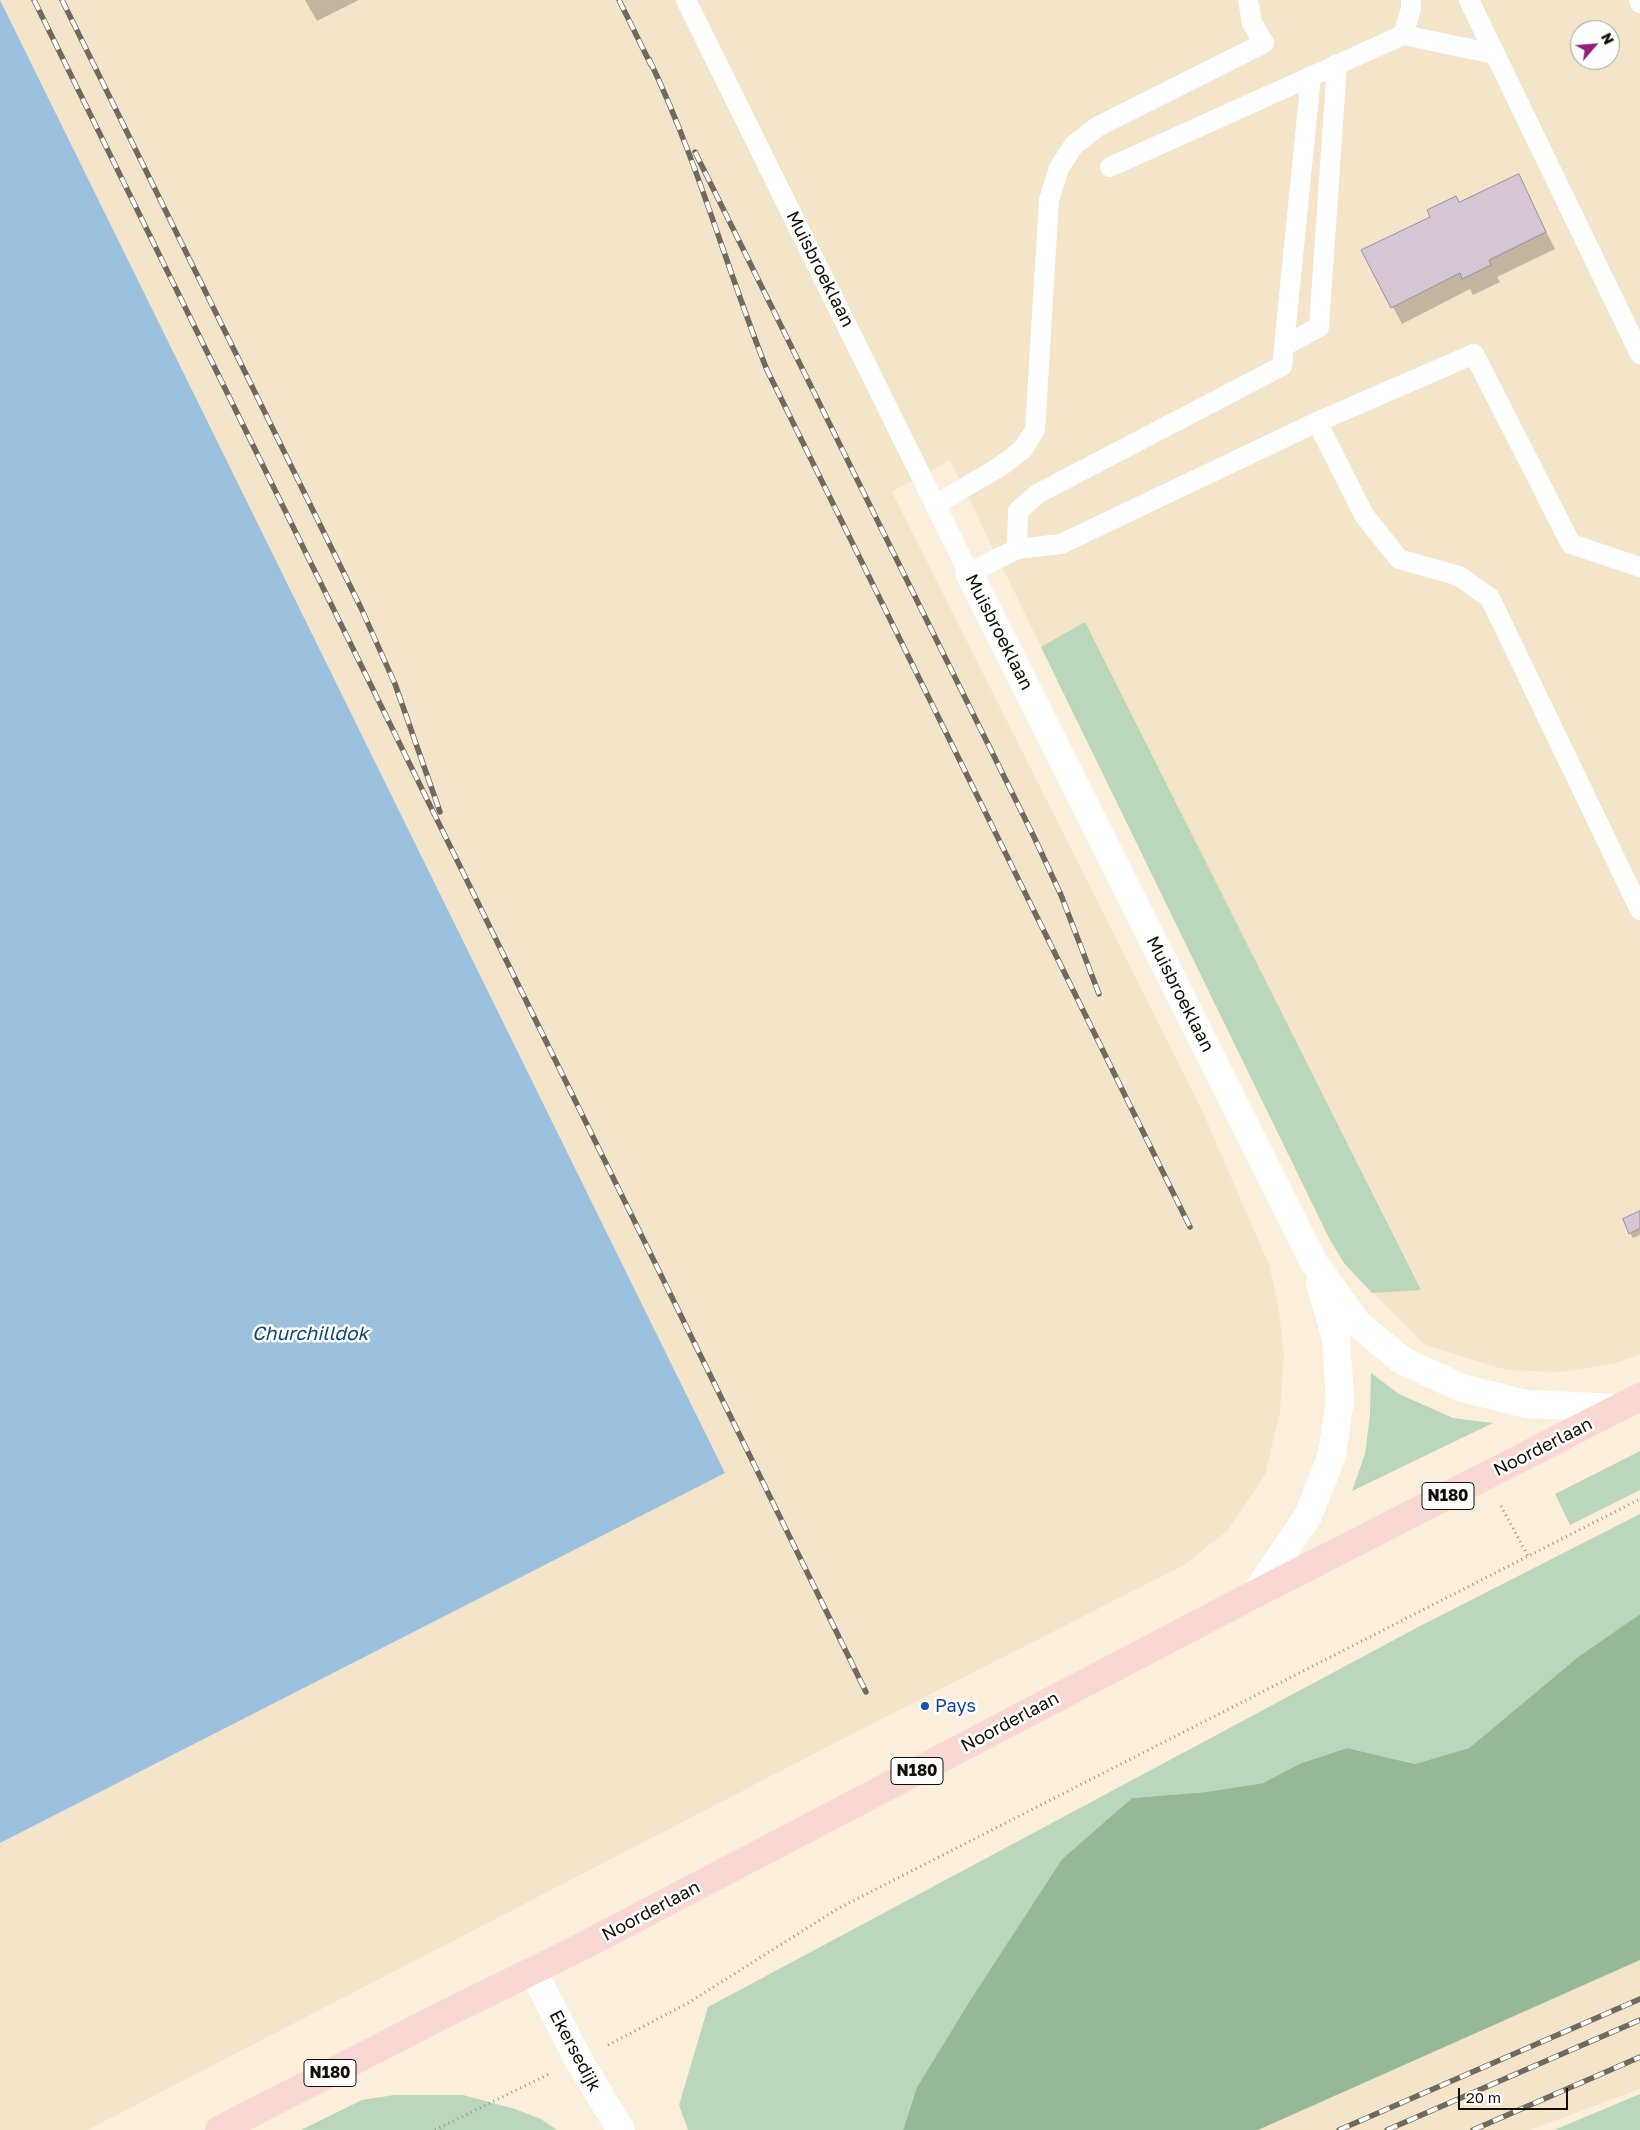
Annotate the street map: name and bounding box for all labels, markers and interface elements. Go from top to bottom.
north arrow [1570,20,1620,70]
text: N [1598,30,1618,47]
street label: Muisbroeklaan [781,207,859,331]
street label: Muisbroeklaan [960,570,1038,694]
street label: Muisbroeklaan [1141,932,1219,1056]
water label: Churchilldok [252,1323,368,1345]
street label: Noorderlaan [1490,1413,1596,1481]
road number: N180 [1422,1482,1474,1510]
street label: Noorderlaan [957,1687,1063,1757]
place label: Pays [935,1695,976,1717]
marker: Pays [919,1700,931,1712]
road number: N180 [891,1758,943,1784]
street label: Noorderlaan [598,1876,704,1946]
street label: Ekersedijk [545,2007,605,2095]
road number: N180 [304,2060,356,2086]
scale bar [1460,2078,1570,2110]
text: 20 m [1466,2088,1501,2106]

